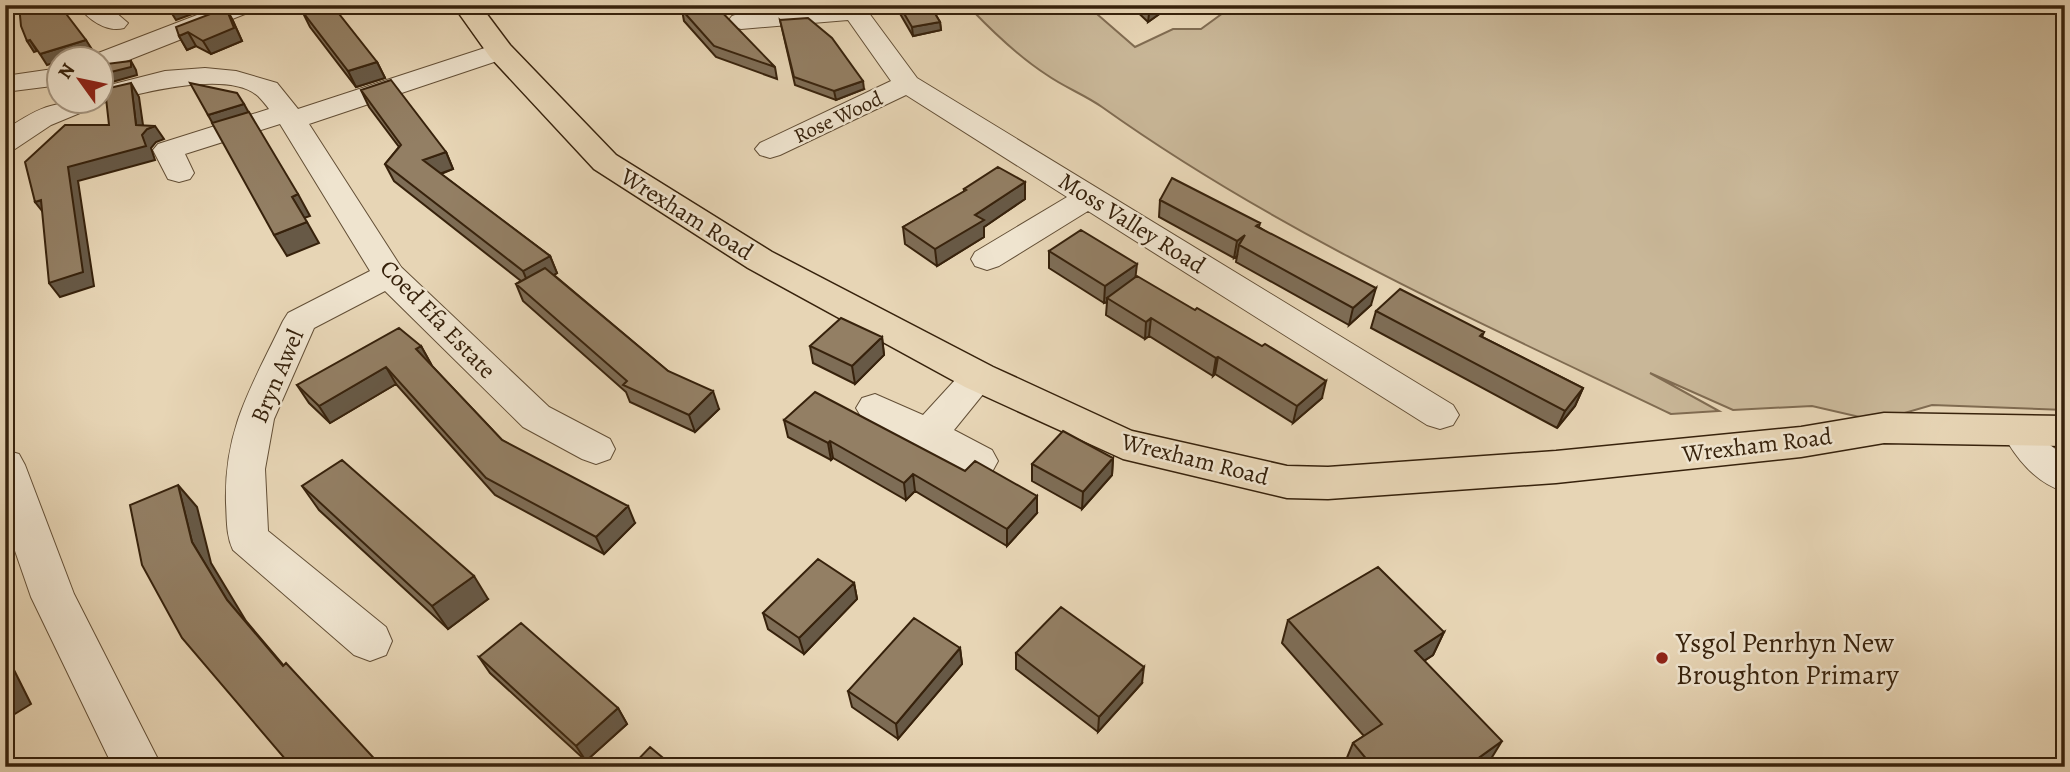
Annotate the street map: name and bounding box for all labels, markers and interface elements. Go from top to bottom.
north arrow [46,46,116,116]
text: N [52,58,81,84]
street label: Rose Wood [789,84,888,150]
street label: Wrexham Road [614,160,759,268]
street label: Moss Valley Road [1052,165,1212,281]
street label: Coed Efa Estate [373,253,503,385]
street label: Bryn Awel [243,324,311,428]
street label: Wrexham Road [1679,420,1834,470]
street label: Wrexham Road [1117,425,1272,493]
place label: Ysgol Penrhyn New Broughton Primary [1675,624,1899,694]
marker: Ysgol Penrhyn New Broughton Primary [1654,650,1670,666]

